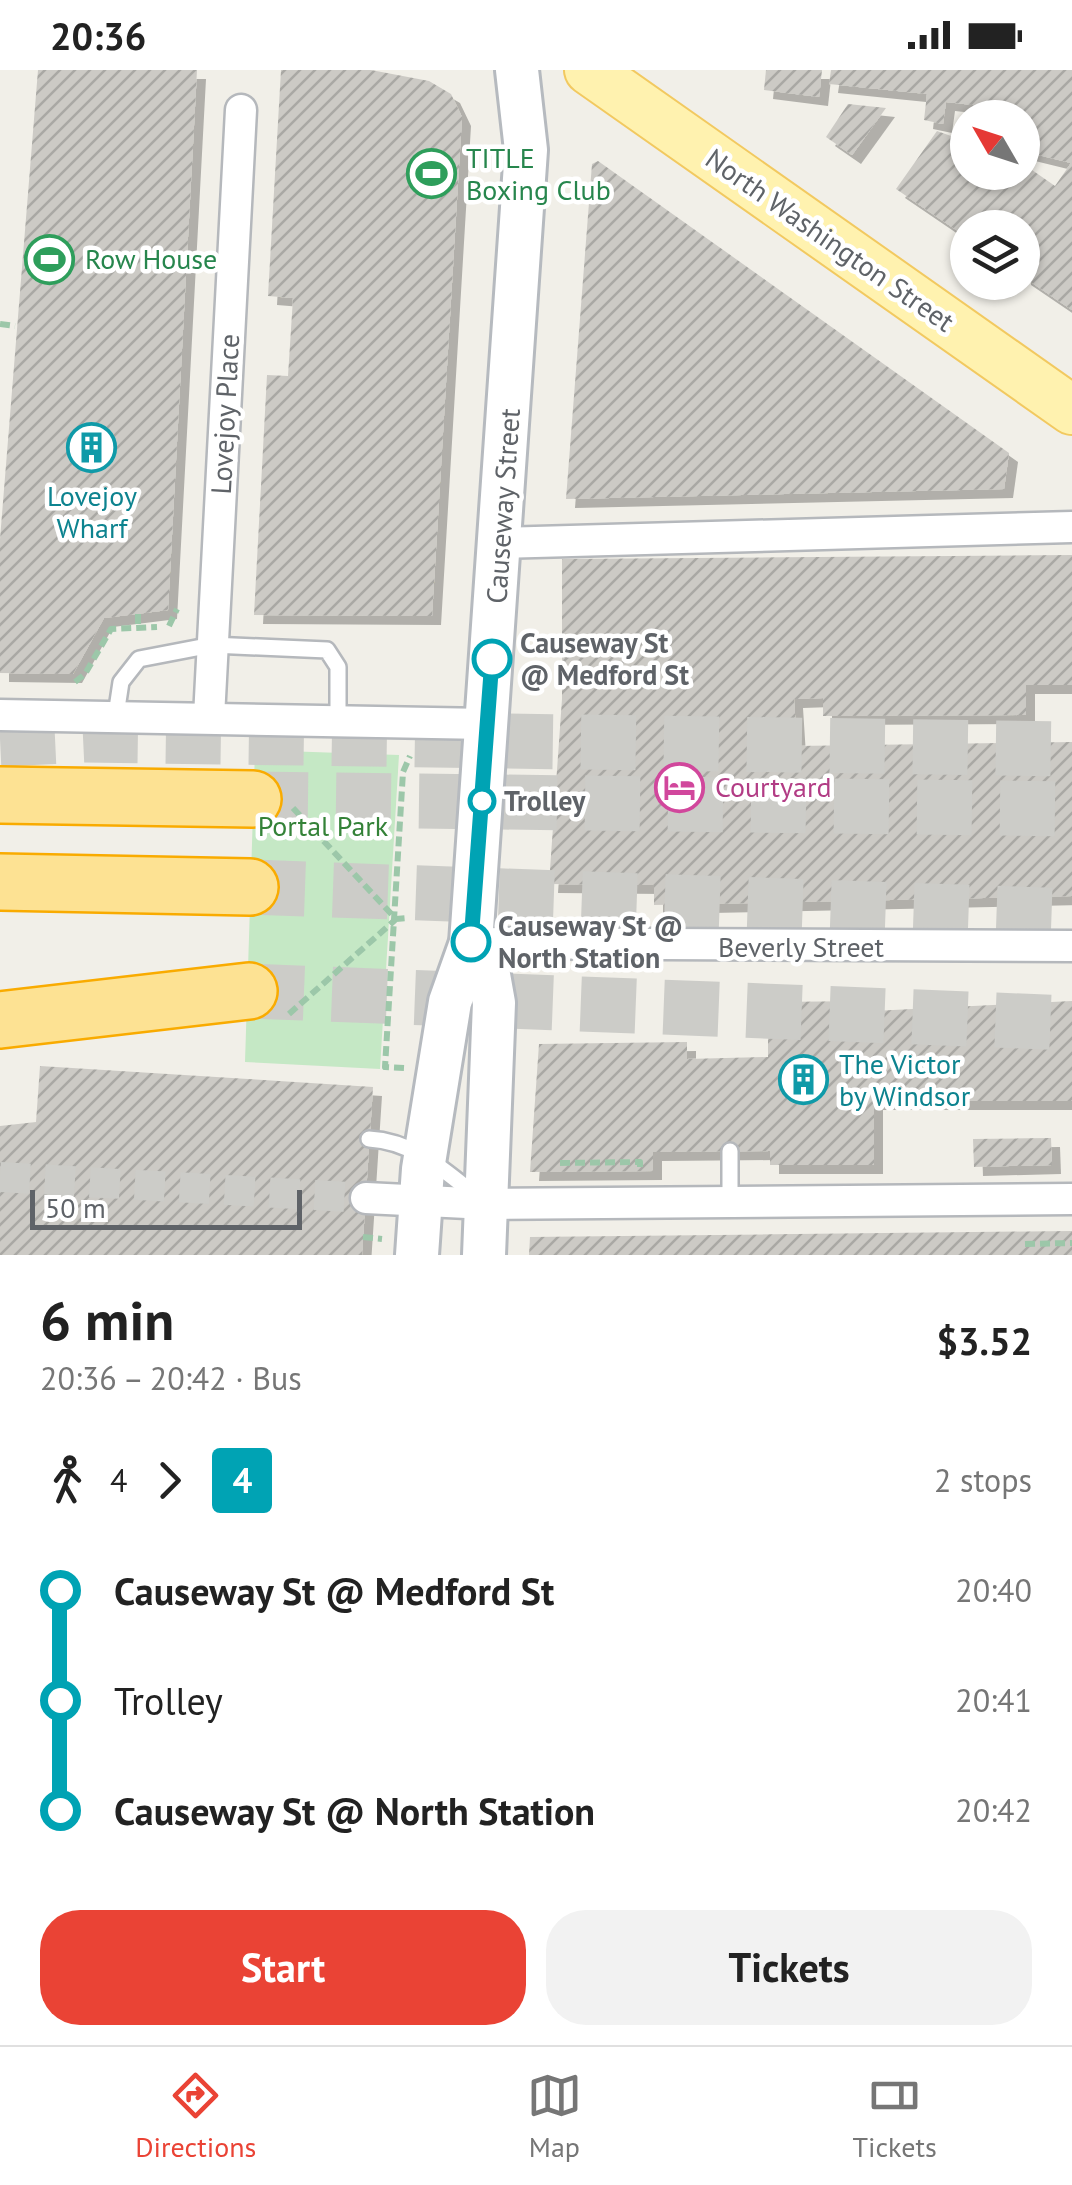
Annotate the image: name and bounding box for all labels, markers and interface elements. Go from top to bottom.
text: 20:36 [50,11,146,60]
north arrow [950,100,1040,190]
map controls [950,100,1040,300]
place label: TITLE Boxing Club [466,139,611,208]
street label: North Washington Street [699,140,962,340]
sports icon: TITLE Boxing Club [405,148,457,200]
button: layers [950,210,1040,300]
sports icon: Row House [24,233,76,285]
place label: Row House [85,240,217,277]
street label: Lovejoy Place [202,333,247,495]
street label: Causeway Street [477,407,528,605]
building icon: Lovejoy Wharf [66,422,118,474]
place label: Lovejoy Wharf [47,477,137,546]
place label: Causeway St @ Medford St [520,624,689,693]
marker: Causeway St @ Medford St [473,640,511,678]
hotel icon: Courtyard [654,761,706,813]
place label: Courtyard [715,768,831,805]
place label: Trolley [504,782,586,819]
marker: Trolley [469,788,495,814]
park label: Portal Park [258,807,389,844]
place label: Causeway St @ North Station [498,907,683,976]
marker: Causeway St @ North Station [452,923,490,961]
street label: Beverly Street [718,928,885,965]
place label: The Victor by Windsor [839,1045,971,1114]
building icon: The Victor by Windsor [778,1054,830,1106]
scale bar [30,1185,302,1230]
text: 50 m [45,1189,106,1226]
text: 6 min [40,1284,174,1355]
text: $3.52 [936,1316,1032,1365]
text: 20:36 – 20:42 · Bus [40,1357,302,1399]
icon: walk [40,1453,95,1508]
icon: forward [142,1453,197,1508]
text: 4 [232,1457,252,1503]
text: 4 [110,1459,127,1501]
text: 2 stops [934,1459,1032,1501]
text: Causeway St @ Medford St [114,1566,554,1615]
text: 20:40 [955,1569,1032,1611]
text: Trolley [114,1676,223,1725]
text: 20:41 [955,1679,1032,1721]
text: Causeway St @ North Station [114,1786,595,1835]
text: 20:42 [955,1789,1032,1831]
button: Start [40,1910,526,2025]
button: Tickets [546,1910,1032,2025]
tab: Directions [135,2068,256,2165]
tab: Map [527,2068,582,2165]
tab: Tickets [852,2068,937,2165]

